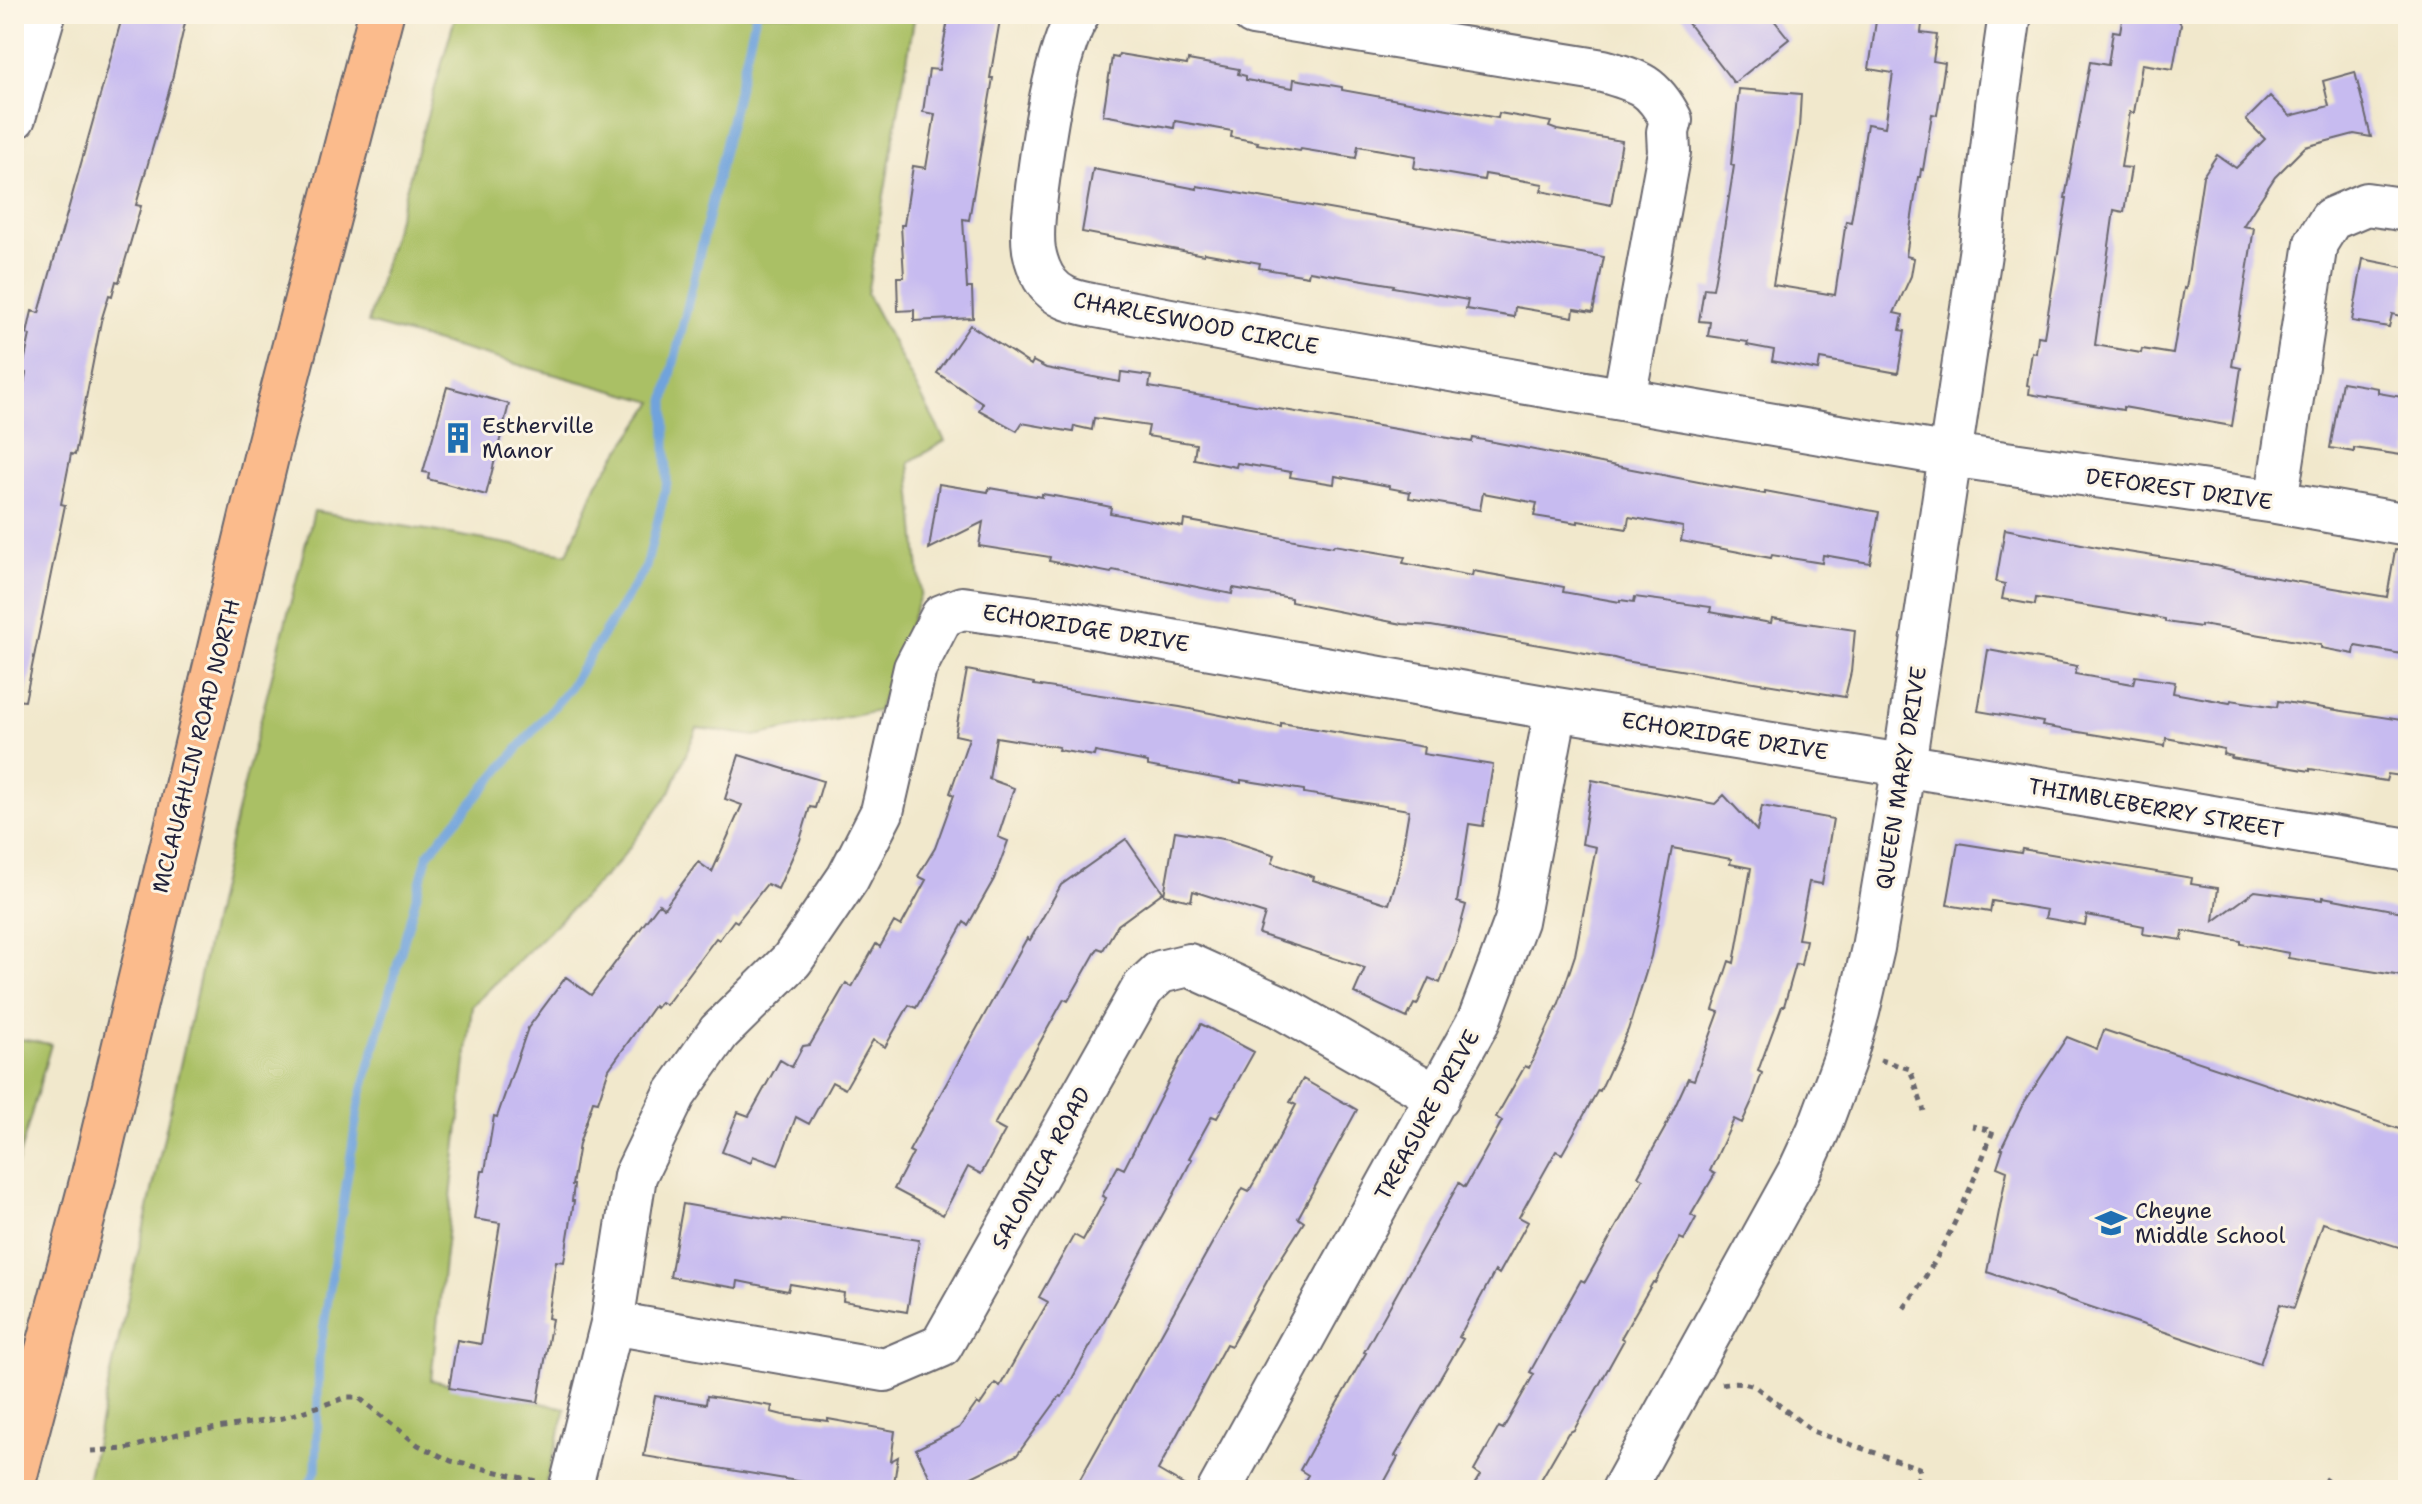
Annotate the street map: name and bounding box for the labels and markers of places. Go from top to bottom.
place label: Estherville Manor [482,411,594,465]
building icon: Estherville Manor [441,421,475,455]
place label: Cheyne Middle School [2135,1196,2286,1250]
school or university icon: Cheyne Middle School [2094,1206,2128,1240]

